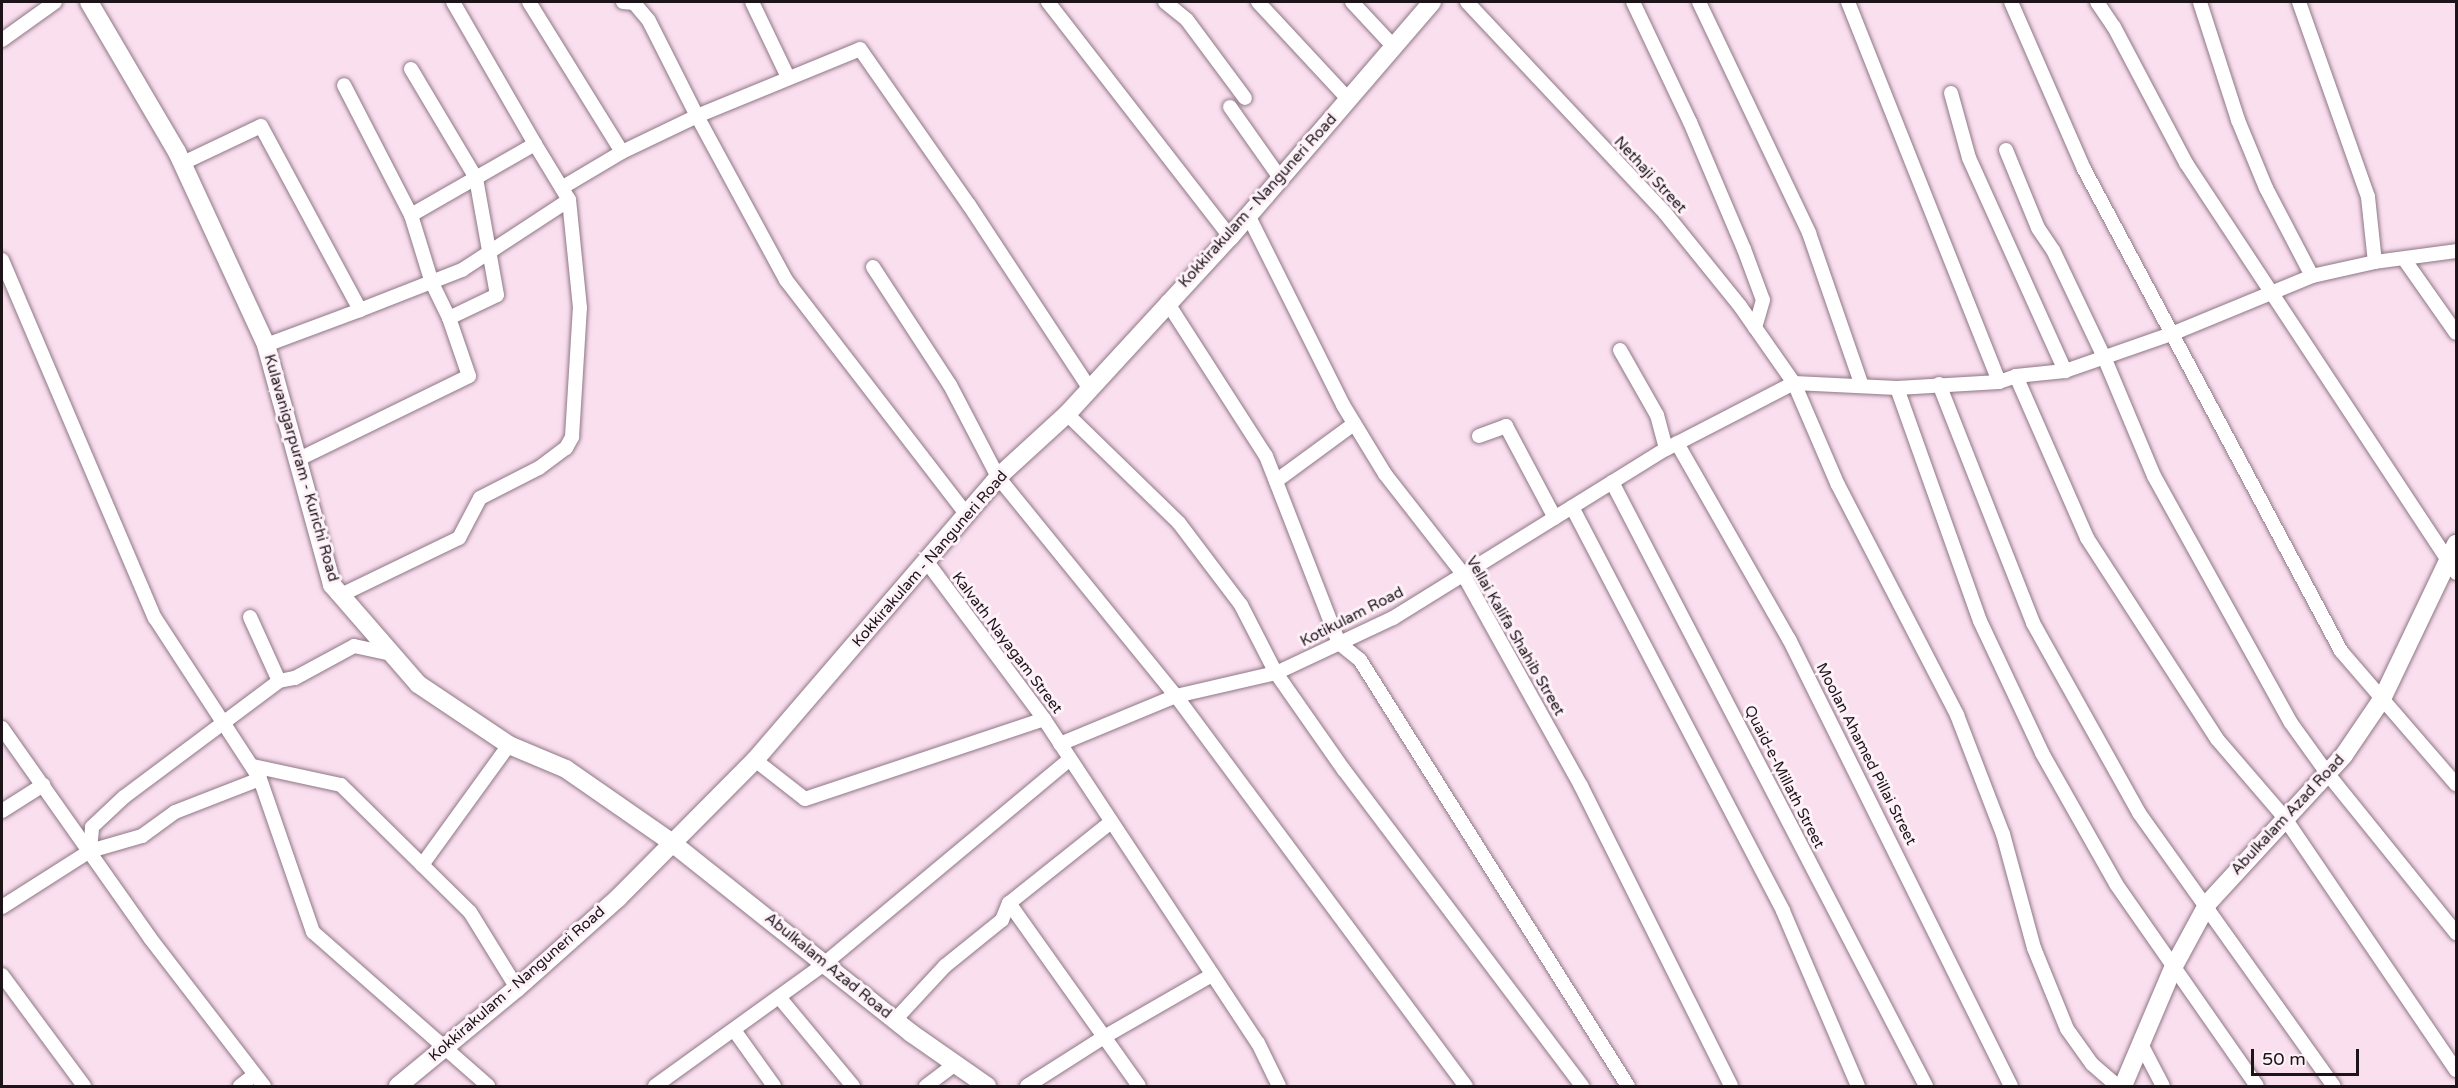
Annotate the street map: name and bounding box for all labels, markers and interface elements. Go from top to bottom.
street label: Kokkirakulam - Nanguneri Road [1175,110,1341,292]
street label: Nethaji Street [1610,133,1690,217]
street label: Kulavanigarpuram - Kurichi Road [260,352,342,584]
street label: Kokkirakulam - Nanguneri Road [849,467,1011,651]
street label: Vellai Kalifa Shahib Street [1462,553,1568,719]
street label: Kalvath Nayagam Street [948,569,1066,717]
street label: Kotikulam Road [1297,583,1407,651]
street label: Moolan Ahamed Pillai Street [1812,660,1920,848]
street label: Quaid-e-Millath Street [1740,702,1828,852]
street label: Abulkalam Azad Road [2228,751,2348,879]
street label: Kokkirakulam - Nanguneri Road [425,903,609,1065]
street label: Abulkalam Azad Road [761,909,895,1023]
scale bar [2254,1037,2362,1075]
text: 50 m [2262,1048,2306,1070]

